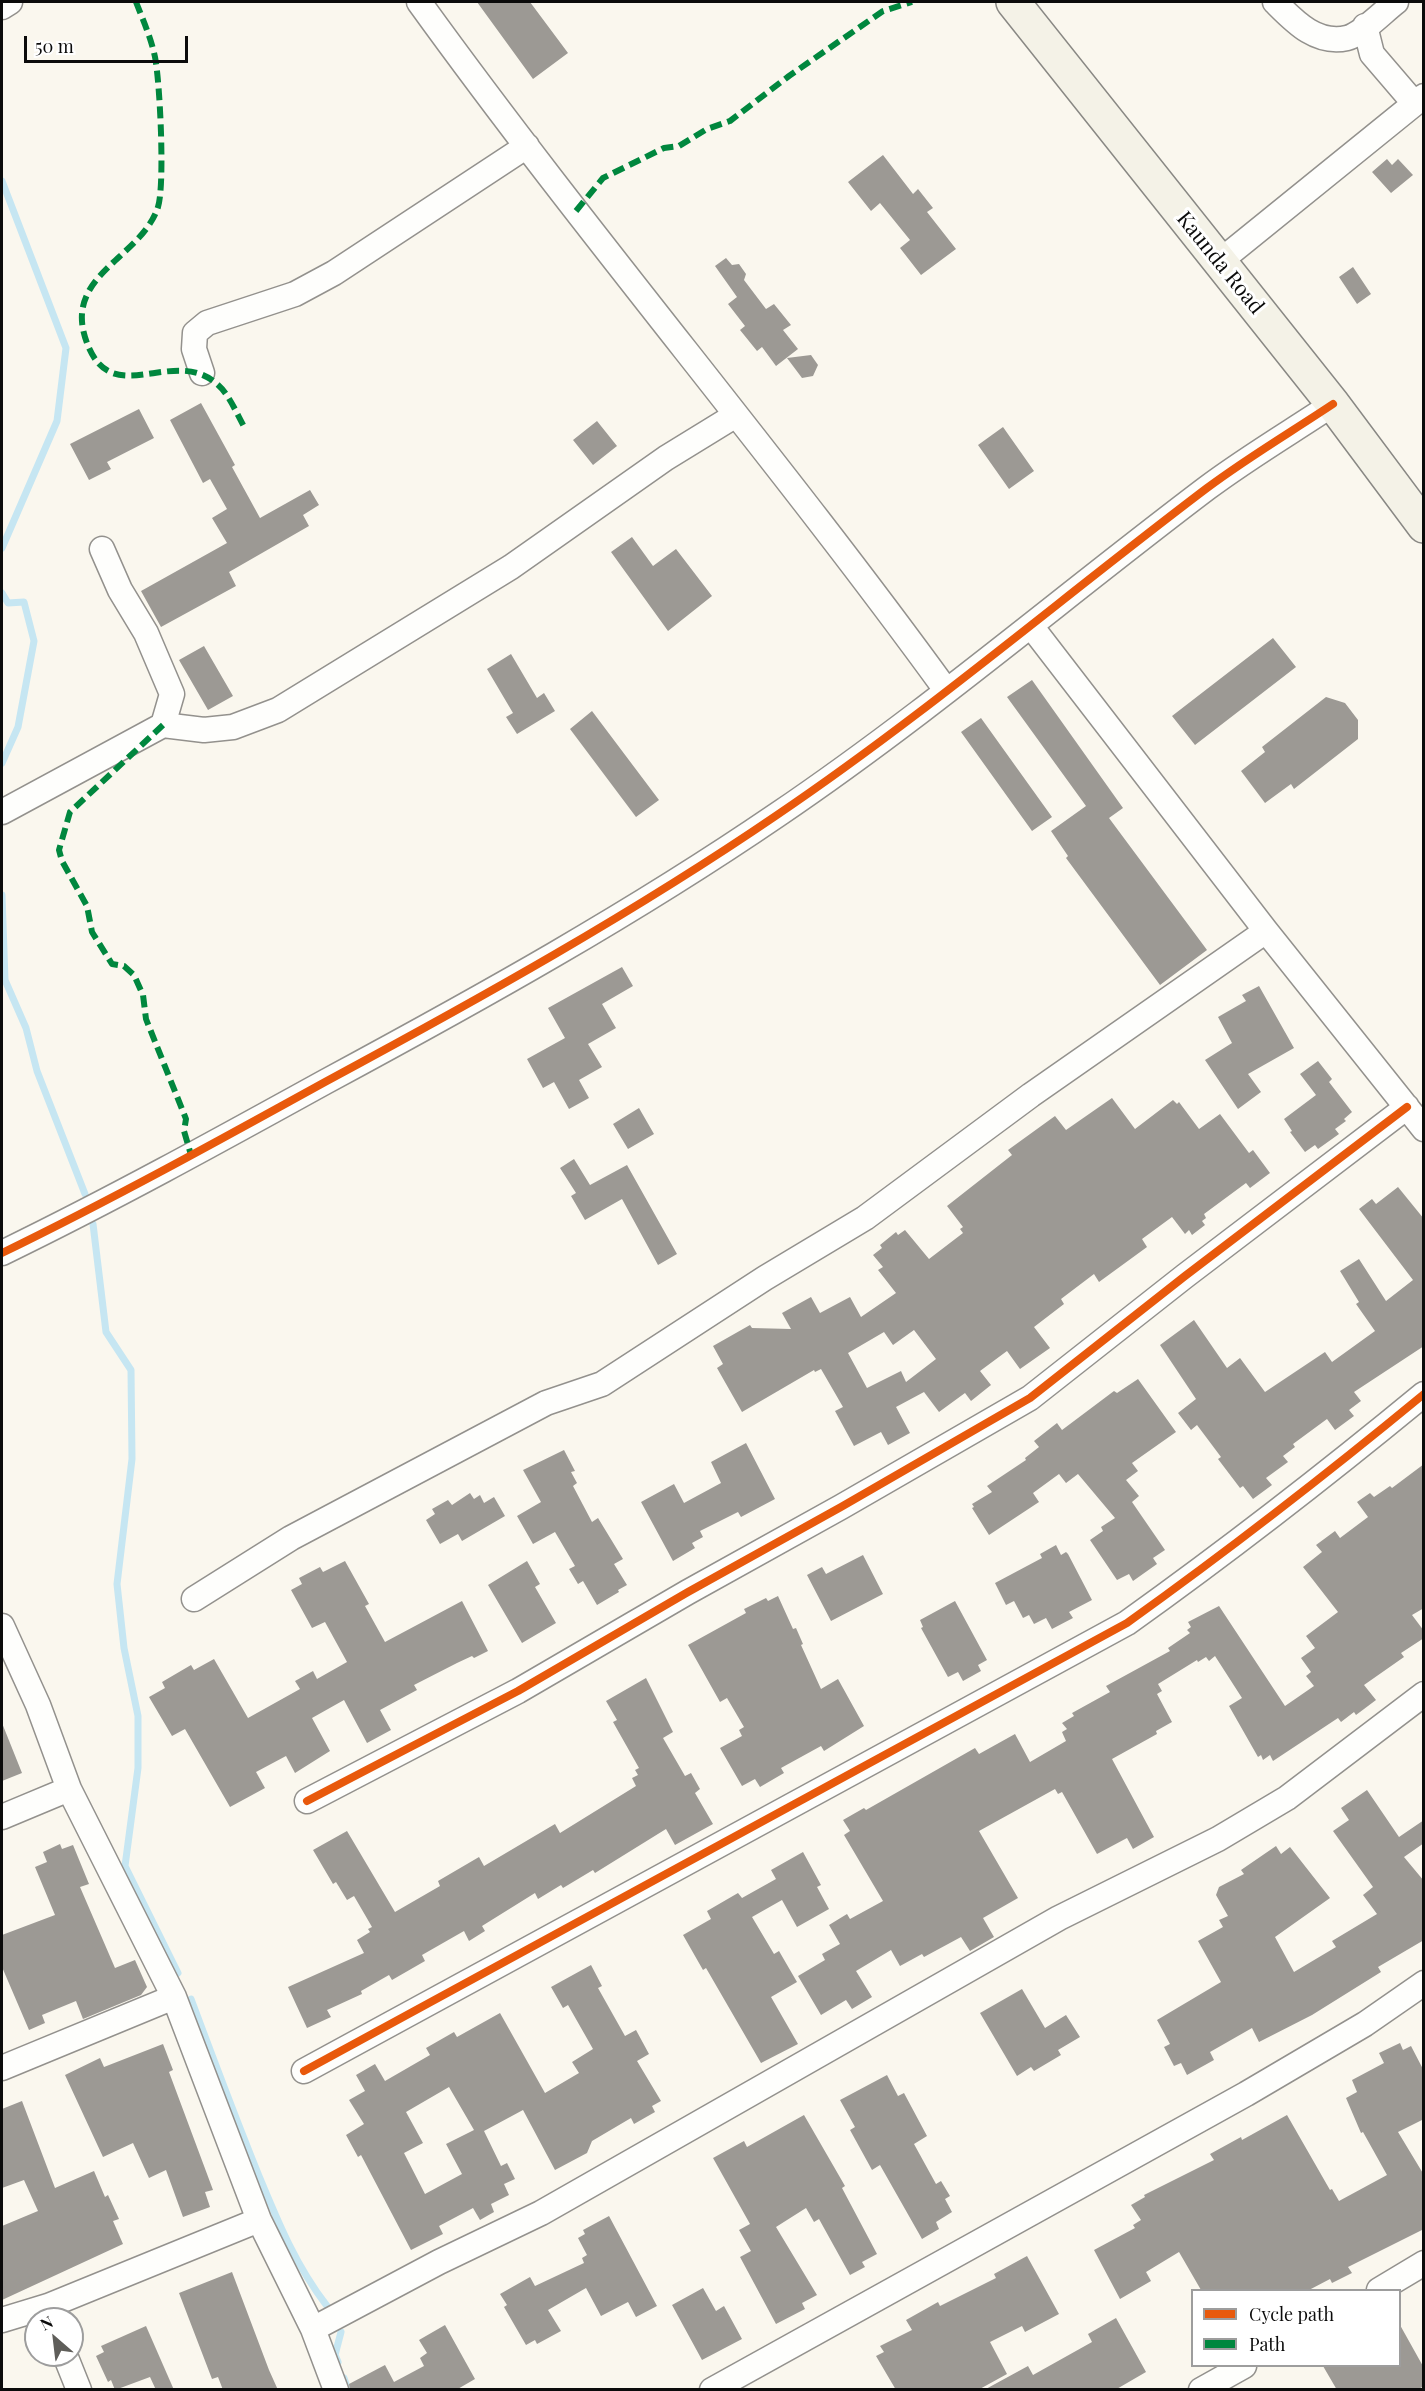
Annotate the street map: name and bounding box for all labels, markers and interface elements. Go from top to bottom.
scale bar [27,24,190,62]
text: 50 m [35,34,74,58]
street label: Kaunda Road [1171,207,1269,319]
legend [1191,2289,1401,2367]
text: Cycle path [1249,2302,1334,2326]
north arrow [24,2307,84,2367]
text: N [36,2310,56,2334]
text: Path [1249,2332,1285,2356]

